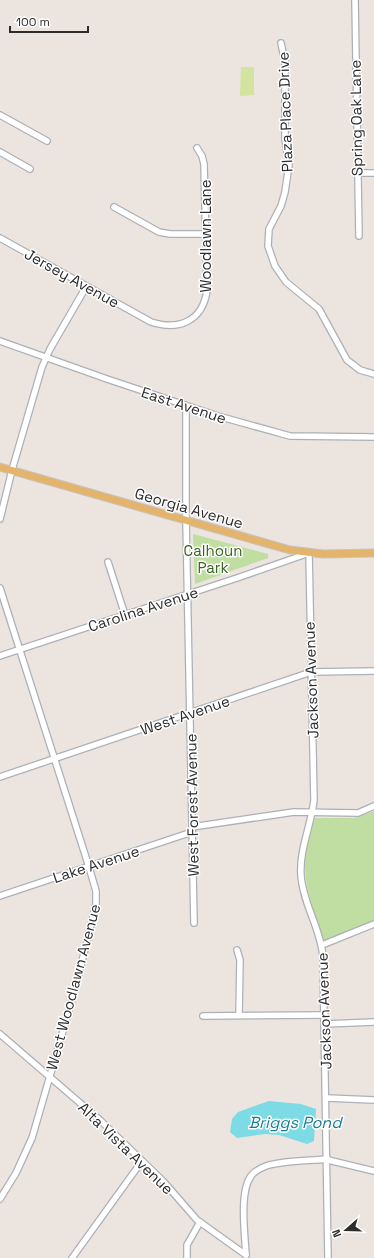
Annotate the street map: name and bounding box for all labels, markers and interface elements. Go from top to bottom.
scale bar [10,8,88,34]
text: 100 m [16,14,50,30]
street label: Plaza Place Drive [273,51,297,172]
street label: Spring Oak Lane [345,60,367,176]
street label: Woodlawn Lane [196,179,215,293]
street label: Jersey Avenue [21,244,123,312]
street label: East Avenue [139,382,229,428]
street label: Georgia Avenue [133,483,246,533]
park label: Calhoun Park [184,541,242,577]
street label: Carolina Avenue [86,582,201,636]
street label: Jackson Avenue [299,621,323,739]
street label: West Avenue [138,691,232,739]
street label: West Forest Avenue [181,733,203,877]
street label: Lake Avenue [50,841,142,887]
street label: West Woodlawn Avenue [42,902,104,1072]
street label: Jackson Avenue [312,952,336,1070]
street label: Alta Vista Avenue [74,1098,178,1198]
water label: Briggs Pond [249,1112,343,1133]
north arrow [326,1210,366,1250]
text: N [329,1228,344,1239]

